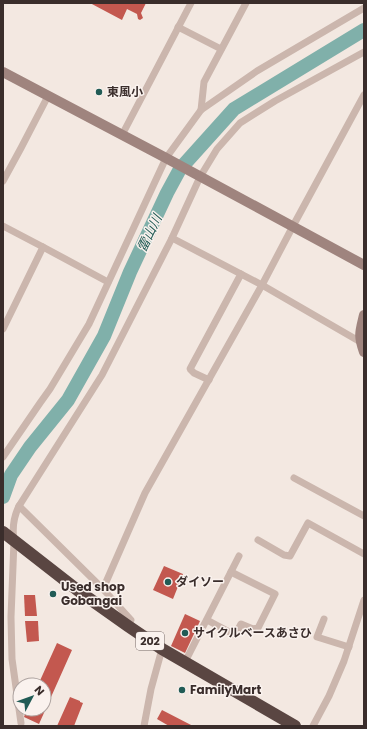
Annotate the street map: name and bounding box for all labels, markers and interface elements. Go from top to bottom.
place label: 東風小 [107,83,143,100]
marker: 東風小 [94,87,104,97]
water label: 雷山川 [132,210,167,255]
place label: ダイソー [176,573,224,590]
marker: ダイソー [163,577,173,587]
place label: Used shop Gobangai [61,578,125,609]
marker: Used shop Gobangai [48,589,58,599]
place label: サイクルベースあさひ [193,624,312,641]
marker: サイクルベースあさひ [180,628,190,638]
road number: 202 [136,632,164,650]
north arrow [12,677,52,717]
place label: FamilyMart [190,681,261,698]
text: N [31,682,48,699]
marker: FamilyMart [177,685,187,695]

